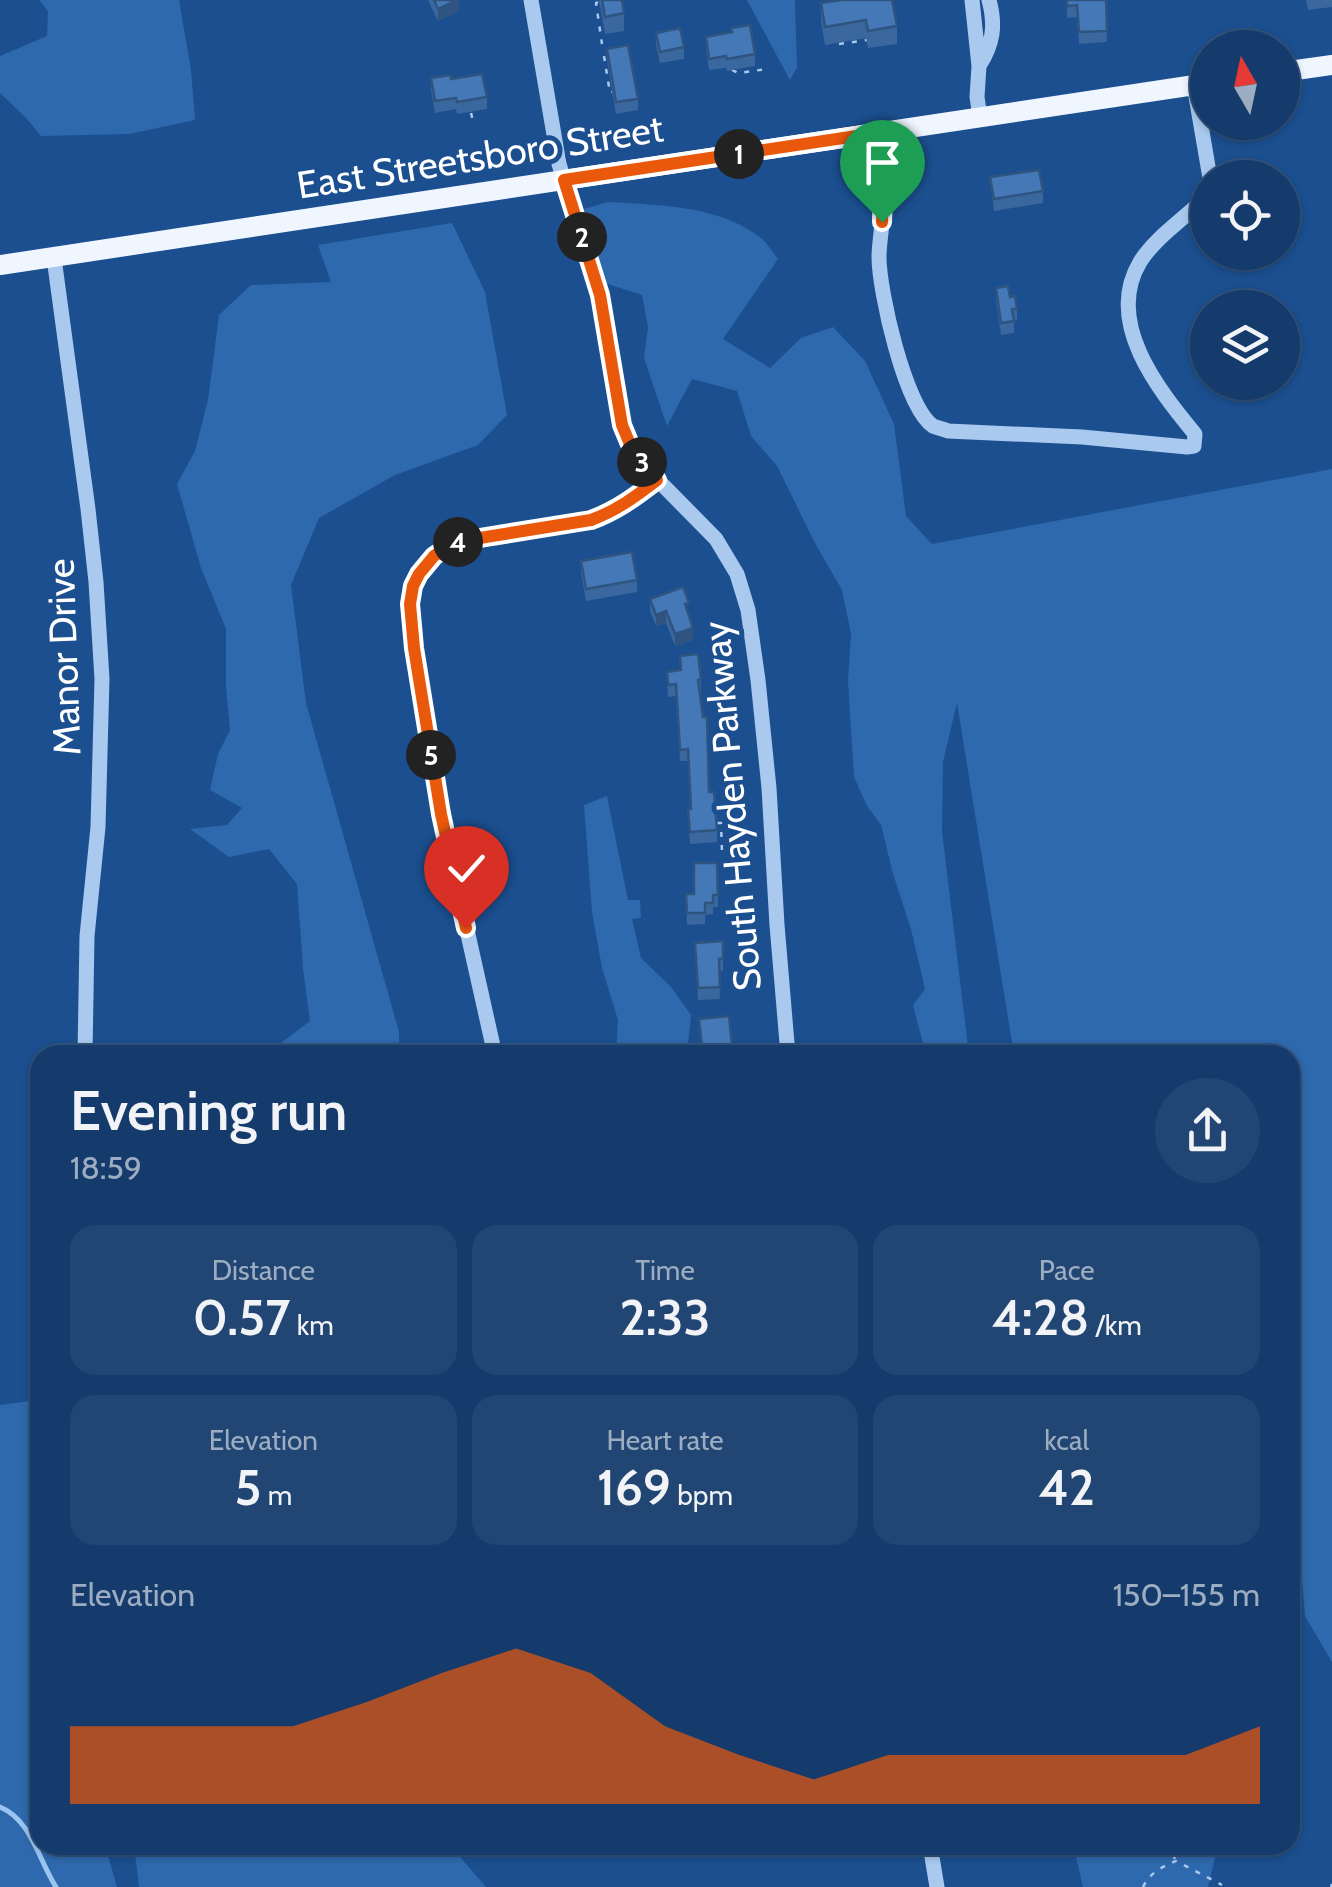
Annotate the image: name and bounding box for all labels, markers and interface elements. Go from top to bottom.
north arrow [1190,30,1300,140]
map controls [1190,30,1300,400]
street label: East Streetsboro Street [293,104,667,209]
pin [840,120,925,223]
pin: 1 [714,129,764,179]
icon: arrive [855,135,910,190]
text: 1 [734,137,744,171]
button: locate [1190,160,1300,270]
pin: 2 [557,212,607,262]
text: 2 [575,220,589,254]
button: layers [1190,290,1300,400]
pin: 3 [617,437,667,487]
text: 3 [634,445,650,479]
pin: 4 [433,517,483,567]
text: 4 [449,525,467,559]
street label: Manor Drive [37,558,90,756]
street label: South Hayden Parkway [692,619,771,993]
pin: 5 [406,730,456,780]
text: 5 [423,738,439,772]
pin [424,826,509,929]
icon: check [439,841,494,896]
text: Evening run [70,1077,347,1144]
button: share [1155,1078,1260,1183]
text: 18:59 [70,1148,142,1187]
text: Distance [212,1253,315,1287]
text: Time [635,1253,695,1287]
text: Pace [1039,1253,1095,1287]
text: 0.57 [193,1287,290,1348]
text: 2:33 [619,1287,711,1348]
text: 4:28 [992,1287,1089,1348]
text: km [290,1308,334,1342]
text: /km [1089,1308,1142,1342]
text: Elevation [209,1423,318,1457]
text: Heart rate [606,1423,724,1457]
text: kcal [1044,1423,1089,1457]
text: 5 [234,1457,261,1518]
text: 169 [597,1457,671,1518]
text: 42 [1038,1457,1095,1518]
text: m [261,1478,292,1512]
text: bpm [671,1478,733,1512]
text: Elevation [70,1575,195,1614]
text: 150–155 m [1113,1575,1260,1614]

